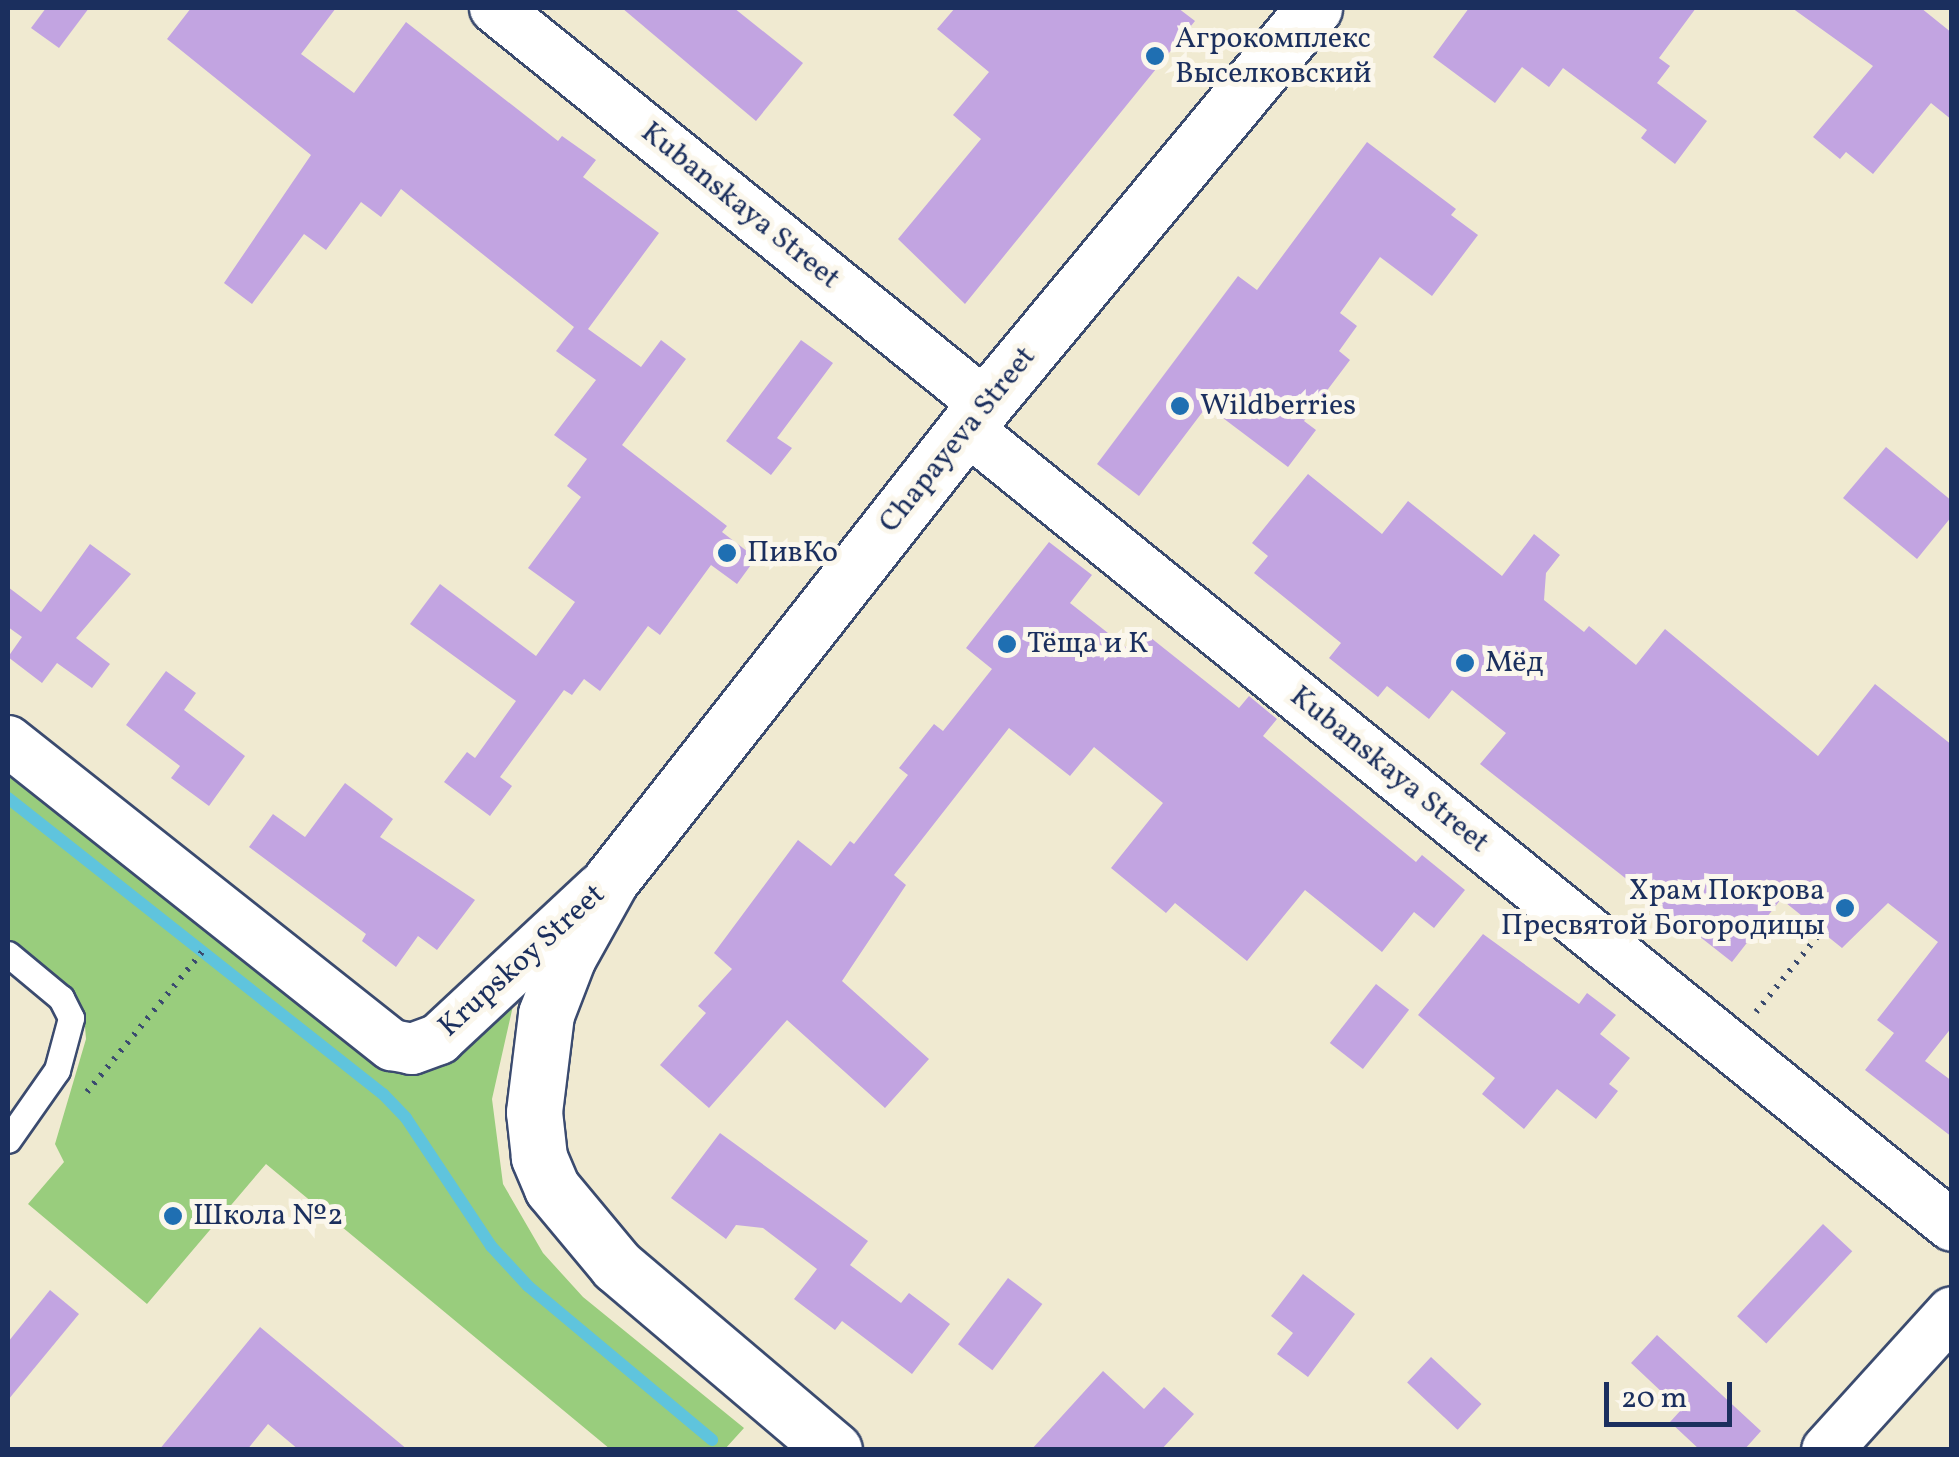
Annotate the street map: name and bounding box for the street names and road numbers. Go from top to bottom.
street label: Kubanskaya Street [633,115,847,297]
street label: Chapayeva Street [872,340,1044,540]
street label: Kubanskaya Street [1282,679,1496,861]
street label: Krupskoy Street [431,877,613,1045]

